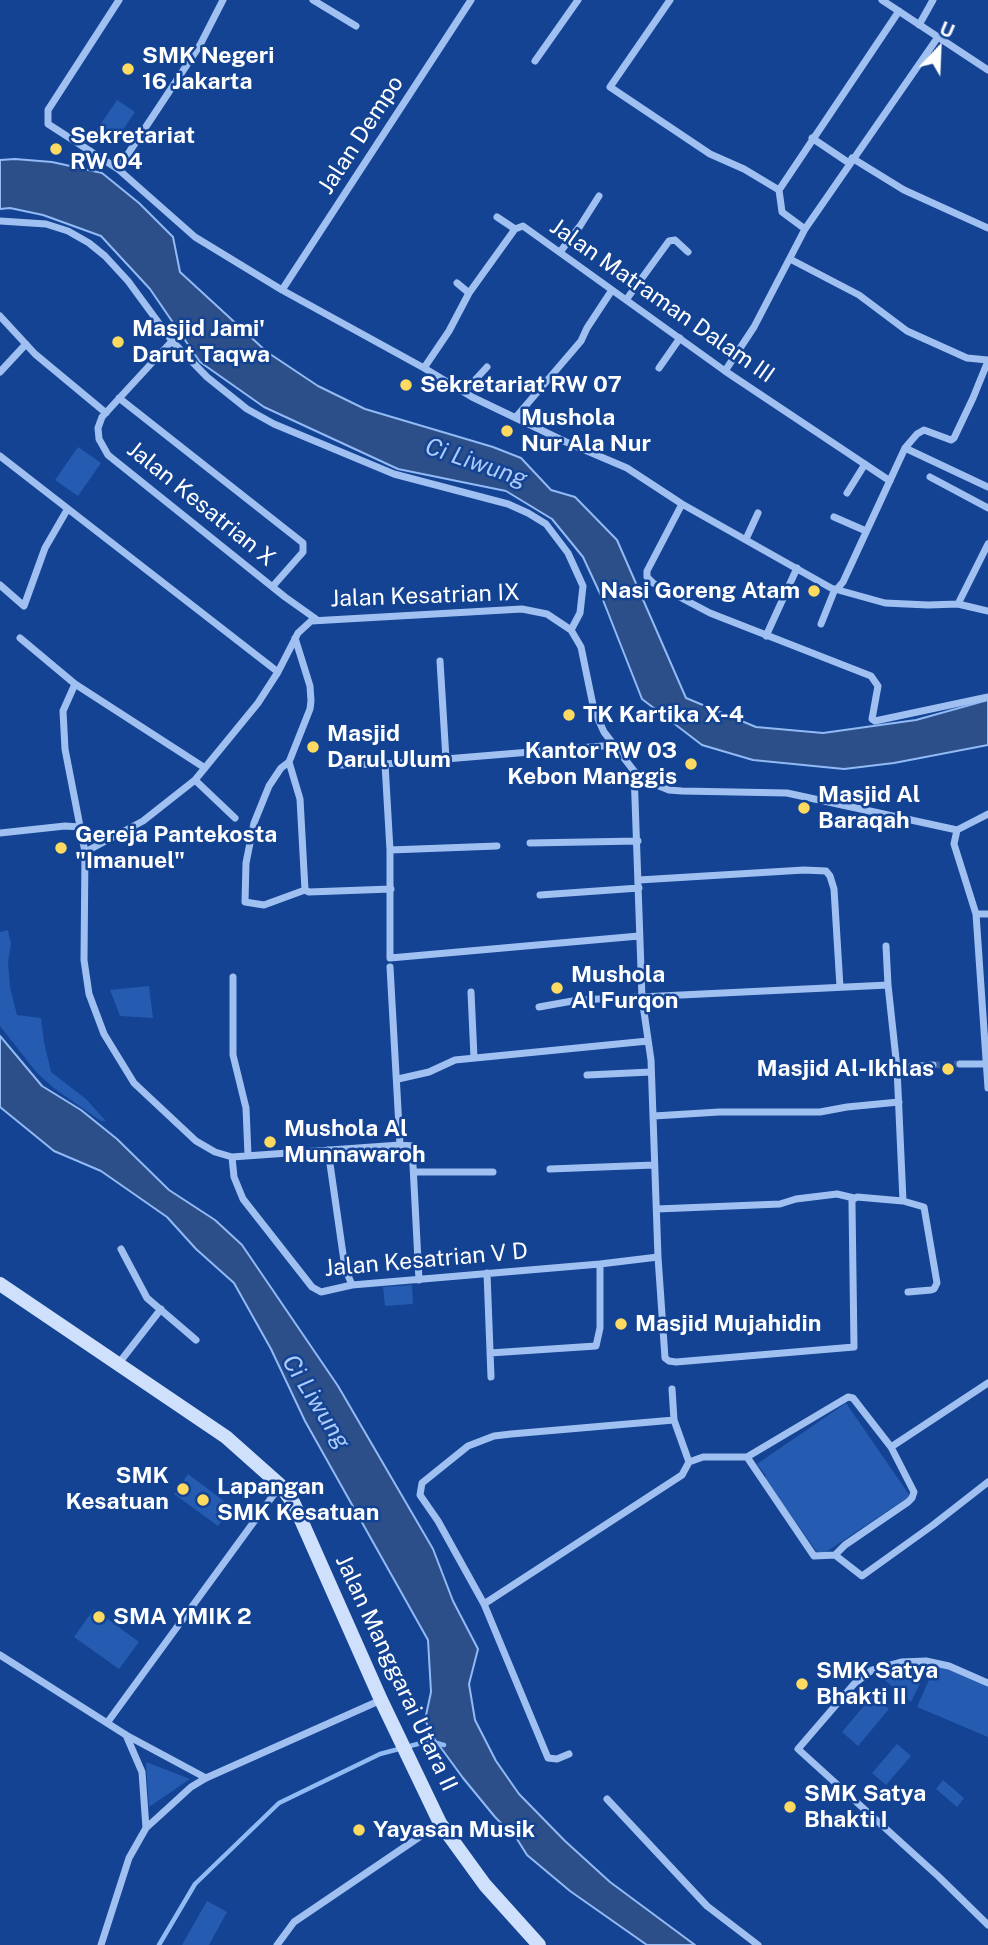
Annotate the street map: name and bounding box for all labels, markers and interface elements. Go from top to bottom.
north arrow [904,14,974,84]
text: U [937,17,958,42]
place label: SMK Negeri 16 Jakarta [142,42,274,96]
marker: SMK Negeri 16 Jakarta [120,61,136,77]
street label: Jalan Dempo [312,71,410,199]
place label: Sekretariat RW 04 [70,122,195,176]
marker: Sekretariat RW 04 [48,141,64,157]
street label: Jalan Matraman Dalam III [545,213,779,389]
place label: Masjid Jami' Darut Taqwa [132,315,270,369]
marker: Masjid Jami' Darut Taqwa [110,334,126,350]
place label: Sekretariat RW 07 [420,371,622,399]
marker: Sekretariat RW 07 [398,377,414,393]
place label: Mushola Nur Ala Nur [521,404,651,458]
marker: Mushola Nur Ala Nur [499,423,515,439]
water label: Ci Liwung [421,432,531,494]
street label: Jalan Kesatrian X [121,436,281,572]
place label: Nasi Goreng Atam [600,577,800,605]
street label: Jalan Kesatrian IX [330,579,520,613]
marker: Nasi Goreng Atam [806,583,822,599]
place label: TK Kartika X-4 [583,701,744,729]
marker: TK Kartika X-4 [561,707,577,723]
place label: Masjid Darul Ulum [327,720,451,774]
place label: Kantor RW 03 Kebon Manggis [507,737,677,791]
marker: Masjid Darul Ulum [305,739,321,755]
marker: Kantor RW 03 Kebon Manggis [683,756,699,772]
place label: Masjid Al Baraqah [818,781,920,835]
marker: Masjid Al Baraqah [796,800,812,816]
place label: Gereja Pantekosta "Imanuel" [75,821,277,875]
marker: Gereja Pantekosta "Imanuel" [53,840,69,856]
place label: Mushola Al Furqon [571,961,678,1015]
marker: Mushola Al Furqon [549,980,565,996]
place label: Masjid Al-Ikhlas [756,1055,934,1083]
marker: Masjid Al-Ikhlas [940,1061,956,1077]
place label: Mushola Al Munnawaroh [284,1115,426,1169]
marker: Mushola Al Munnawaroh [262,1134,278,1150]
street label: Jalan Kesatrian V D [323,1237,529,1283]
place label: Masjid Mujahidin [635,1310,821,1338]
marker: Masjid Mujahidin [613,1316,629,1332]
water label: Ci Liwung [276,1349,356,1455]
place label: SMK Kesatuan [65,1462,169,1516]
place label: Lapangan SMK Kesatuan [217,1473,379,1527]
marker: SMK Kesatuan [175,1481,191,1497]
marker: Lapangan SMK Kesatuan [195,1492,211,1508]
street label: Jalan Manggarai Utara II [329,1550,463,1796]
place label: SMA YMIK 2 [113,1603,252,1631]
marker: SMA YMIK 2 [91,1609,107,1625]
place label: SMK Satya Bhakti II [816,1657,938,1711]
marker: SMK Satya Bhakti II [794,1676,810,1692]
place label: SMK Satya Bhakti I [804,1780,926,1834]
marker: SMK Satya Bhakti I [782,1799,798,1815]
place label: Yayasan Musik [373,1816,535,1844]
marker: Yayasan Musik [351,1822,367,1838]

